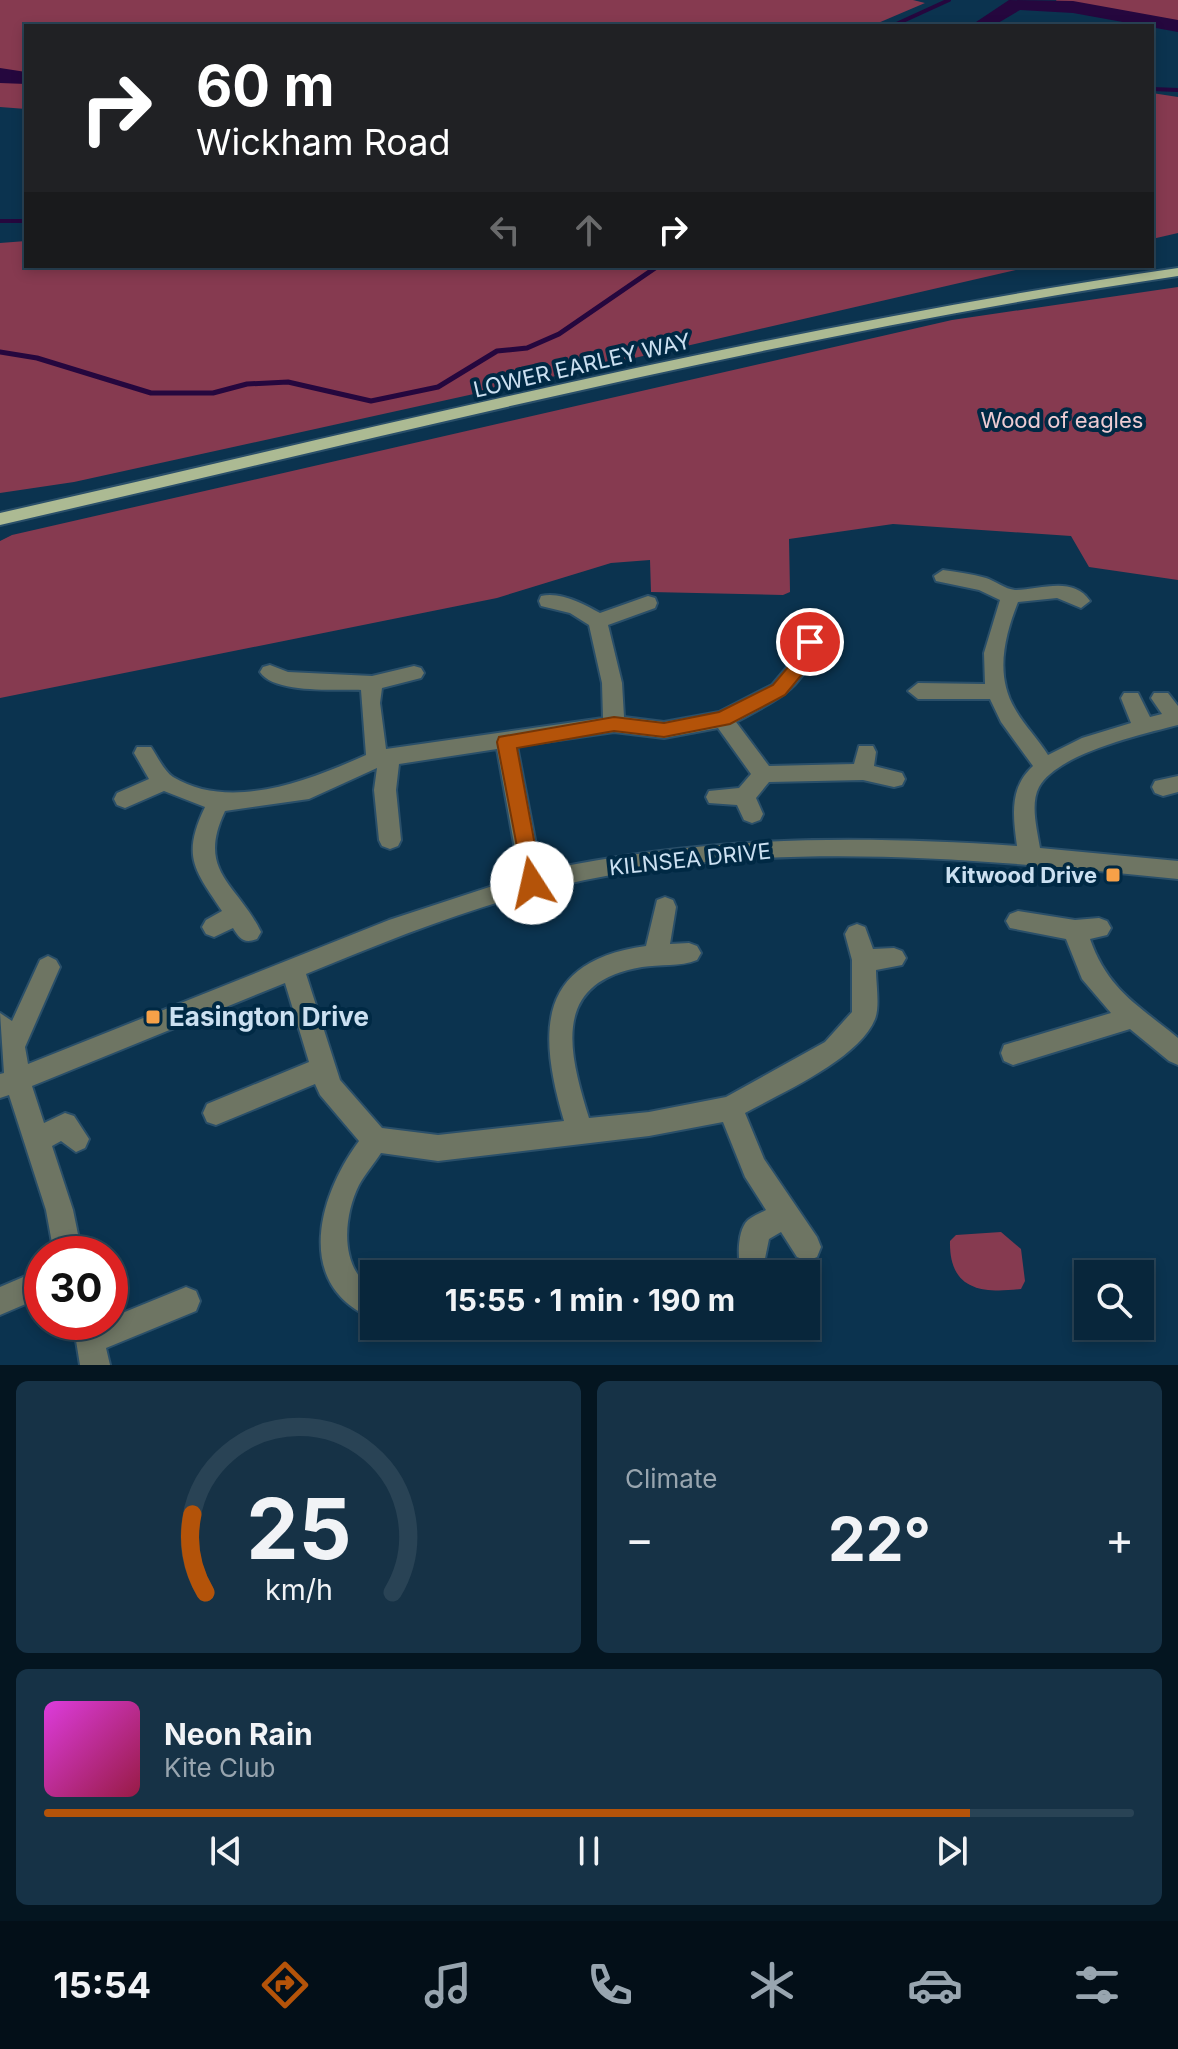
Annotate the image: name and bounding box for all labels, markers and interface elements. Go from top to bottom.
text: 60 m [196,52,335,120]
icon: right [64,56,168,160]
text: Wickham Road [196,120,451,164]
icon: left [483,208,527,252]
icon: ahead [567,208,611,252]
icon: right [651,208,695,252]
street label: LOWER EARLEY WAY [471,327,693,403]
park label: Wood of eagles [981,407,1143,433]
pin [776,608,844,676]
icon: arrive [788,620,832,664]
street label: KILNSEA DRIVE [608,838,772,880]
position arrow [490,841,574,925]
place label: Kitwood Drive [945,862,1097,888]
marker: Kitwood Drive [1104,866,1122,884]
place label: Easington Drive [169,1001,369,1032]
marker: Easington Drive [144,1008,162,1026]
speed limit sign: 30 [24,1236,128,1340]
map controls [1074,1260,1154,1340]
button: search [1074,1260,1154,1340]
text: 15:55 · 1 min · 190 m [445,1282,735,1318]
text: Climate [625,1463,717,1494]
text: 25 [246,1478,351,1579]
text: 22° [828,1503,931,1575]
text: − [625,1512,654,1566]
text: + [1105,1512,1134,1566]
text: km/h [265,1572,332,1607]
text: Neon Rain [164,1716,313,1752]
text: Kite Club [164,1752,275,1783]
icon: previous [204,1829,248,1873]
icon: pause [567,1829,611,1873]
icon: next [930,1829,974,1873]
icon: directions [257,1957,313,2013]
icon: music [420,1957,476,2013]
icon: phone [582,1957,638,2013]
icon: climate [744,1957,800,2013]
icon: car [907,1957,963,2013]
icon: filters [1069,1957,1125,2013]
text: 15:54 [53,1963,151,2007]

